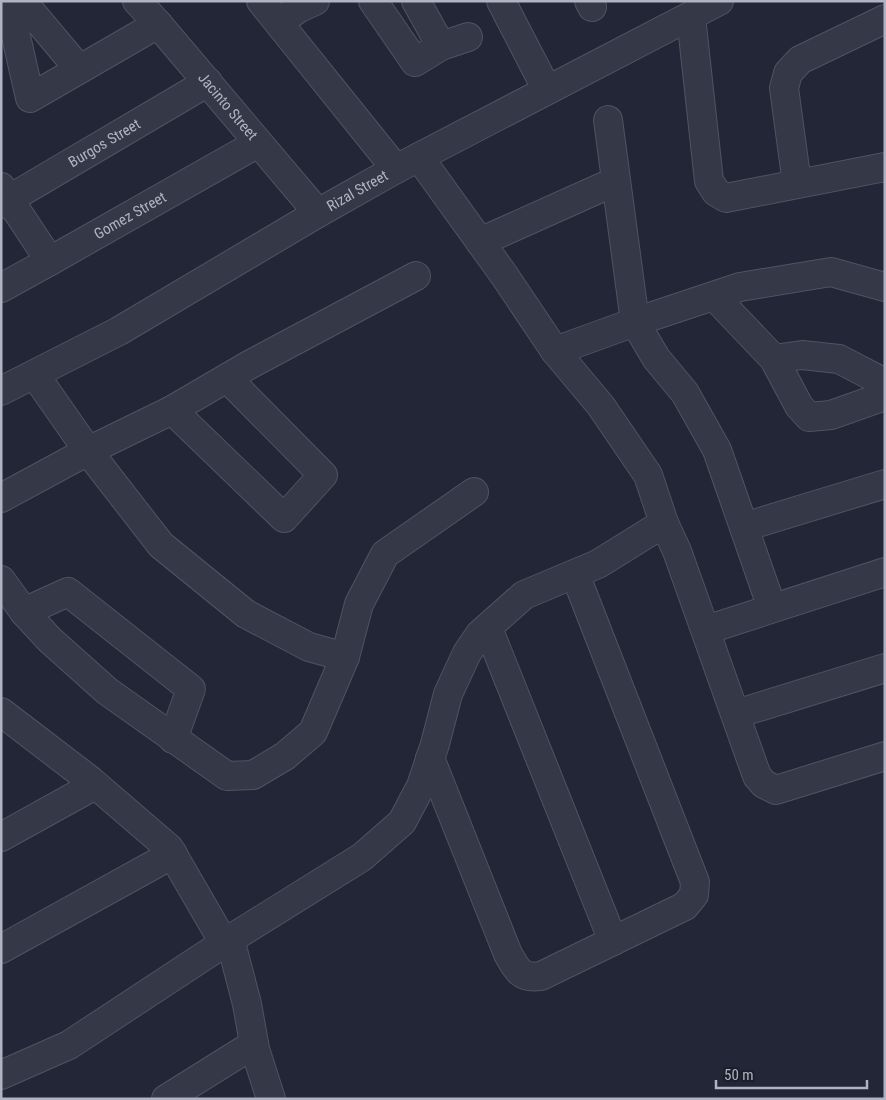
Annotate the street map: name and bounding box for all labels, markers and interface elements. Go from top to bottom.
street label: Jacinto Street [194,69,261,144]
street label: Burgos Street [65,115,144,171]
street label: Rizal Street [324,166,391,215]
street label: Gomez Street [91,188,169,243]
scale bar [716,1058,867,1090]
text: 50 m [724,1066,754,1084]

